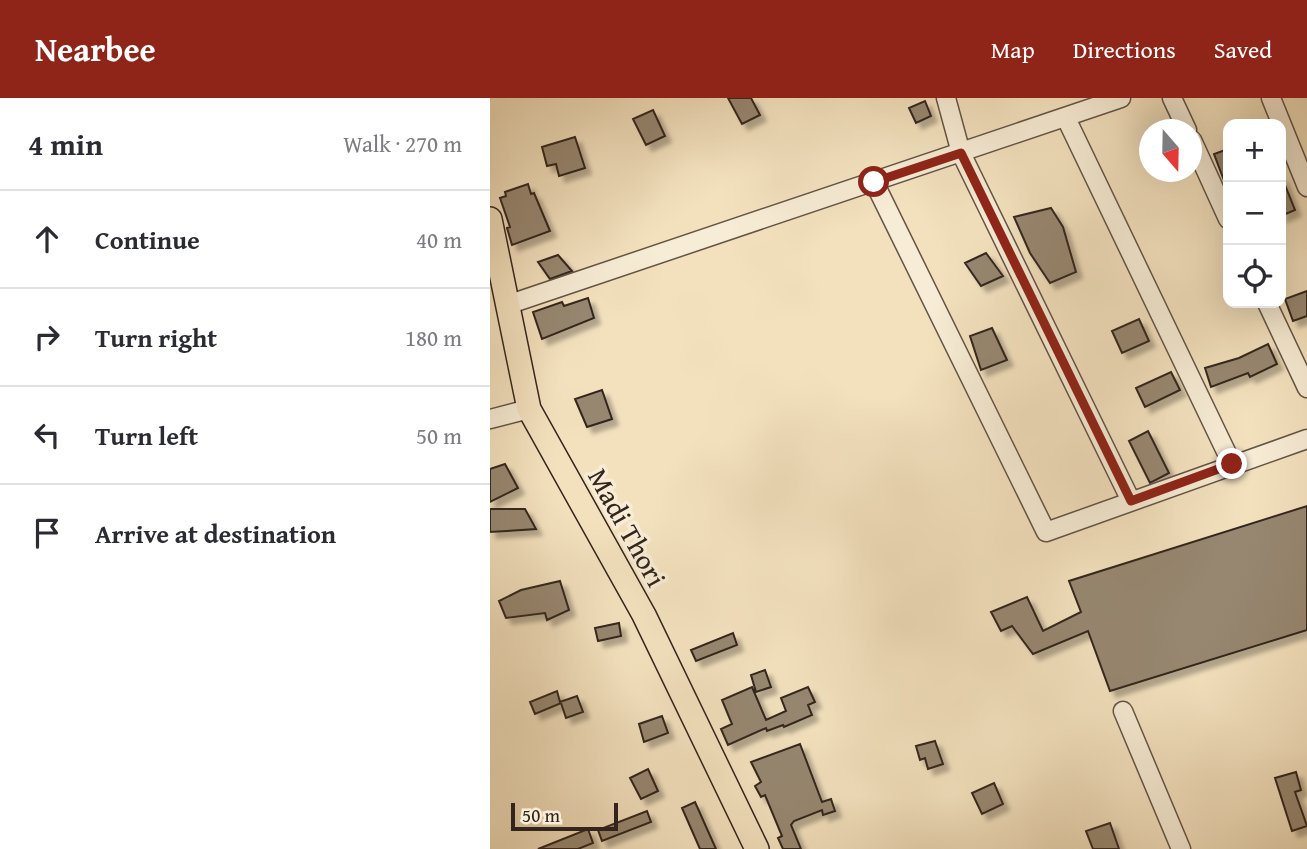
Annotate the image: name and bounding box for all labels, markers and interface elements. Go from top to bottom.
text: Nearbee [35,25,156,73]
text: Map [991,32,1035,67]
text: Directions [1073,32,1176,67]
text: Saved [1214,32,1272,67]
north arrow [1139,119,1202,182]
map controls [1223,119,1286,308]
button: + [1223,119,1286,182]
text: 4 min [28,122,103,166]
text: Walk · 270 m [343,127,462,160]
route start [858,166,889,197]
button: − [1223,182,1286,245]
icon: ahead [28,220,66,258]
text: Continue [95,220,200,259]
text: 40 m [416,223,462,256]
button: locate [1223,245,1286,308]
icon: right [28,318,66,356]
text: Turn right [95,318,217,357]
text: 180 m [405,321,462,354]
icon: left [28,416,66,454]
text: Turn left [95,416,198,455]
text: 50 m [416,419,462,452]
route end [1216,448,1247,479]
street label: Madi Thori [578,460,678,594]
icon: arrive [28,514,66,552]
text: Arrive at destination [95,514,336,553]
scale bar [511,800,618,832]
text: 50 m [522,801,560,829]

